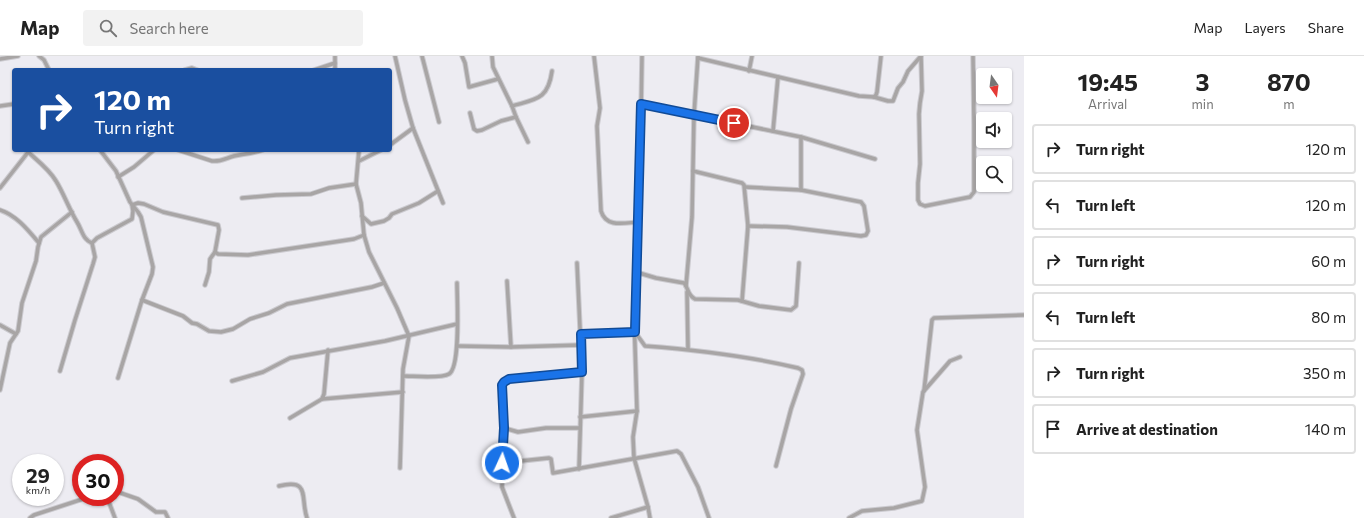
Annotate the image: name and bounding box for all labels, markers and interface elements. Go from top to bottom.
search box [83,10,363,46]
text: Map [20,16,59,39]
icon: search [97,17,119,39]
text: Search here [129,19,209,37]
text: Map [1194,19,1222,36]
text: Layers [1244,19,1286,36]
text: Share [1308,19,1344,36]
text: 19:45 [1077,67,1138,96]
text: 3 [1196,67,1210,96]
text: 870 [1267,67,1311,96]
north arrow [976,68,1012,104]
map controls [976,68,1012,192]
text: 120 m [94,82,171,116]
icon: right [28,84,80,136]
text: Arrival [1088,96,1127,112]
text: min [1191,96,1214,112]
text: m [1283,96,1294,112]
pin [717,106,751,140]
icon: arrive [723,112,745,134]
button: sound [976,112,1012,148]
text: Turn right [94,116,174,138]
icon: right [1042,138,1064,160]
text: Turn right [1076,140,1145,158]
text: 120 m [1306,140,1346,158]
button: search [976,156,1012,192]
icon: left [1042,194,1064,216]
text: Turn left [1076,196,1135,214]
text: 120 m [1306,196,1346,214]
icon: right [1042,250,1064,272]
text: Turn right [1076,252,1145,270]
text: 60 m [1311,252,1346,270]
icon: left [1042,306,1064,328]
text: Turn left [1076,308,1135,326]
text: 80 m [1311,308,1346,326]
icon: right [1042,362,1064,384]
text: Turn right [1076,364,1145,382]
text: 350 m [1303,364,1346,382]
icon: arrive [1042,418,1064,440]
text: Arrive at destination [1076,420,1218,438]
text: 140 m [1305,420,1346,438]
position arrow [481,442,523,484]
speed limit sign: 30 [72,454,124,506]
text: 29 [26,463,50,487]
text: km/h [26,484,50,496]

